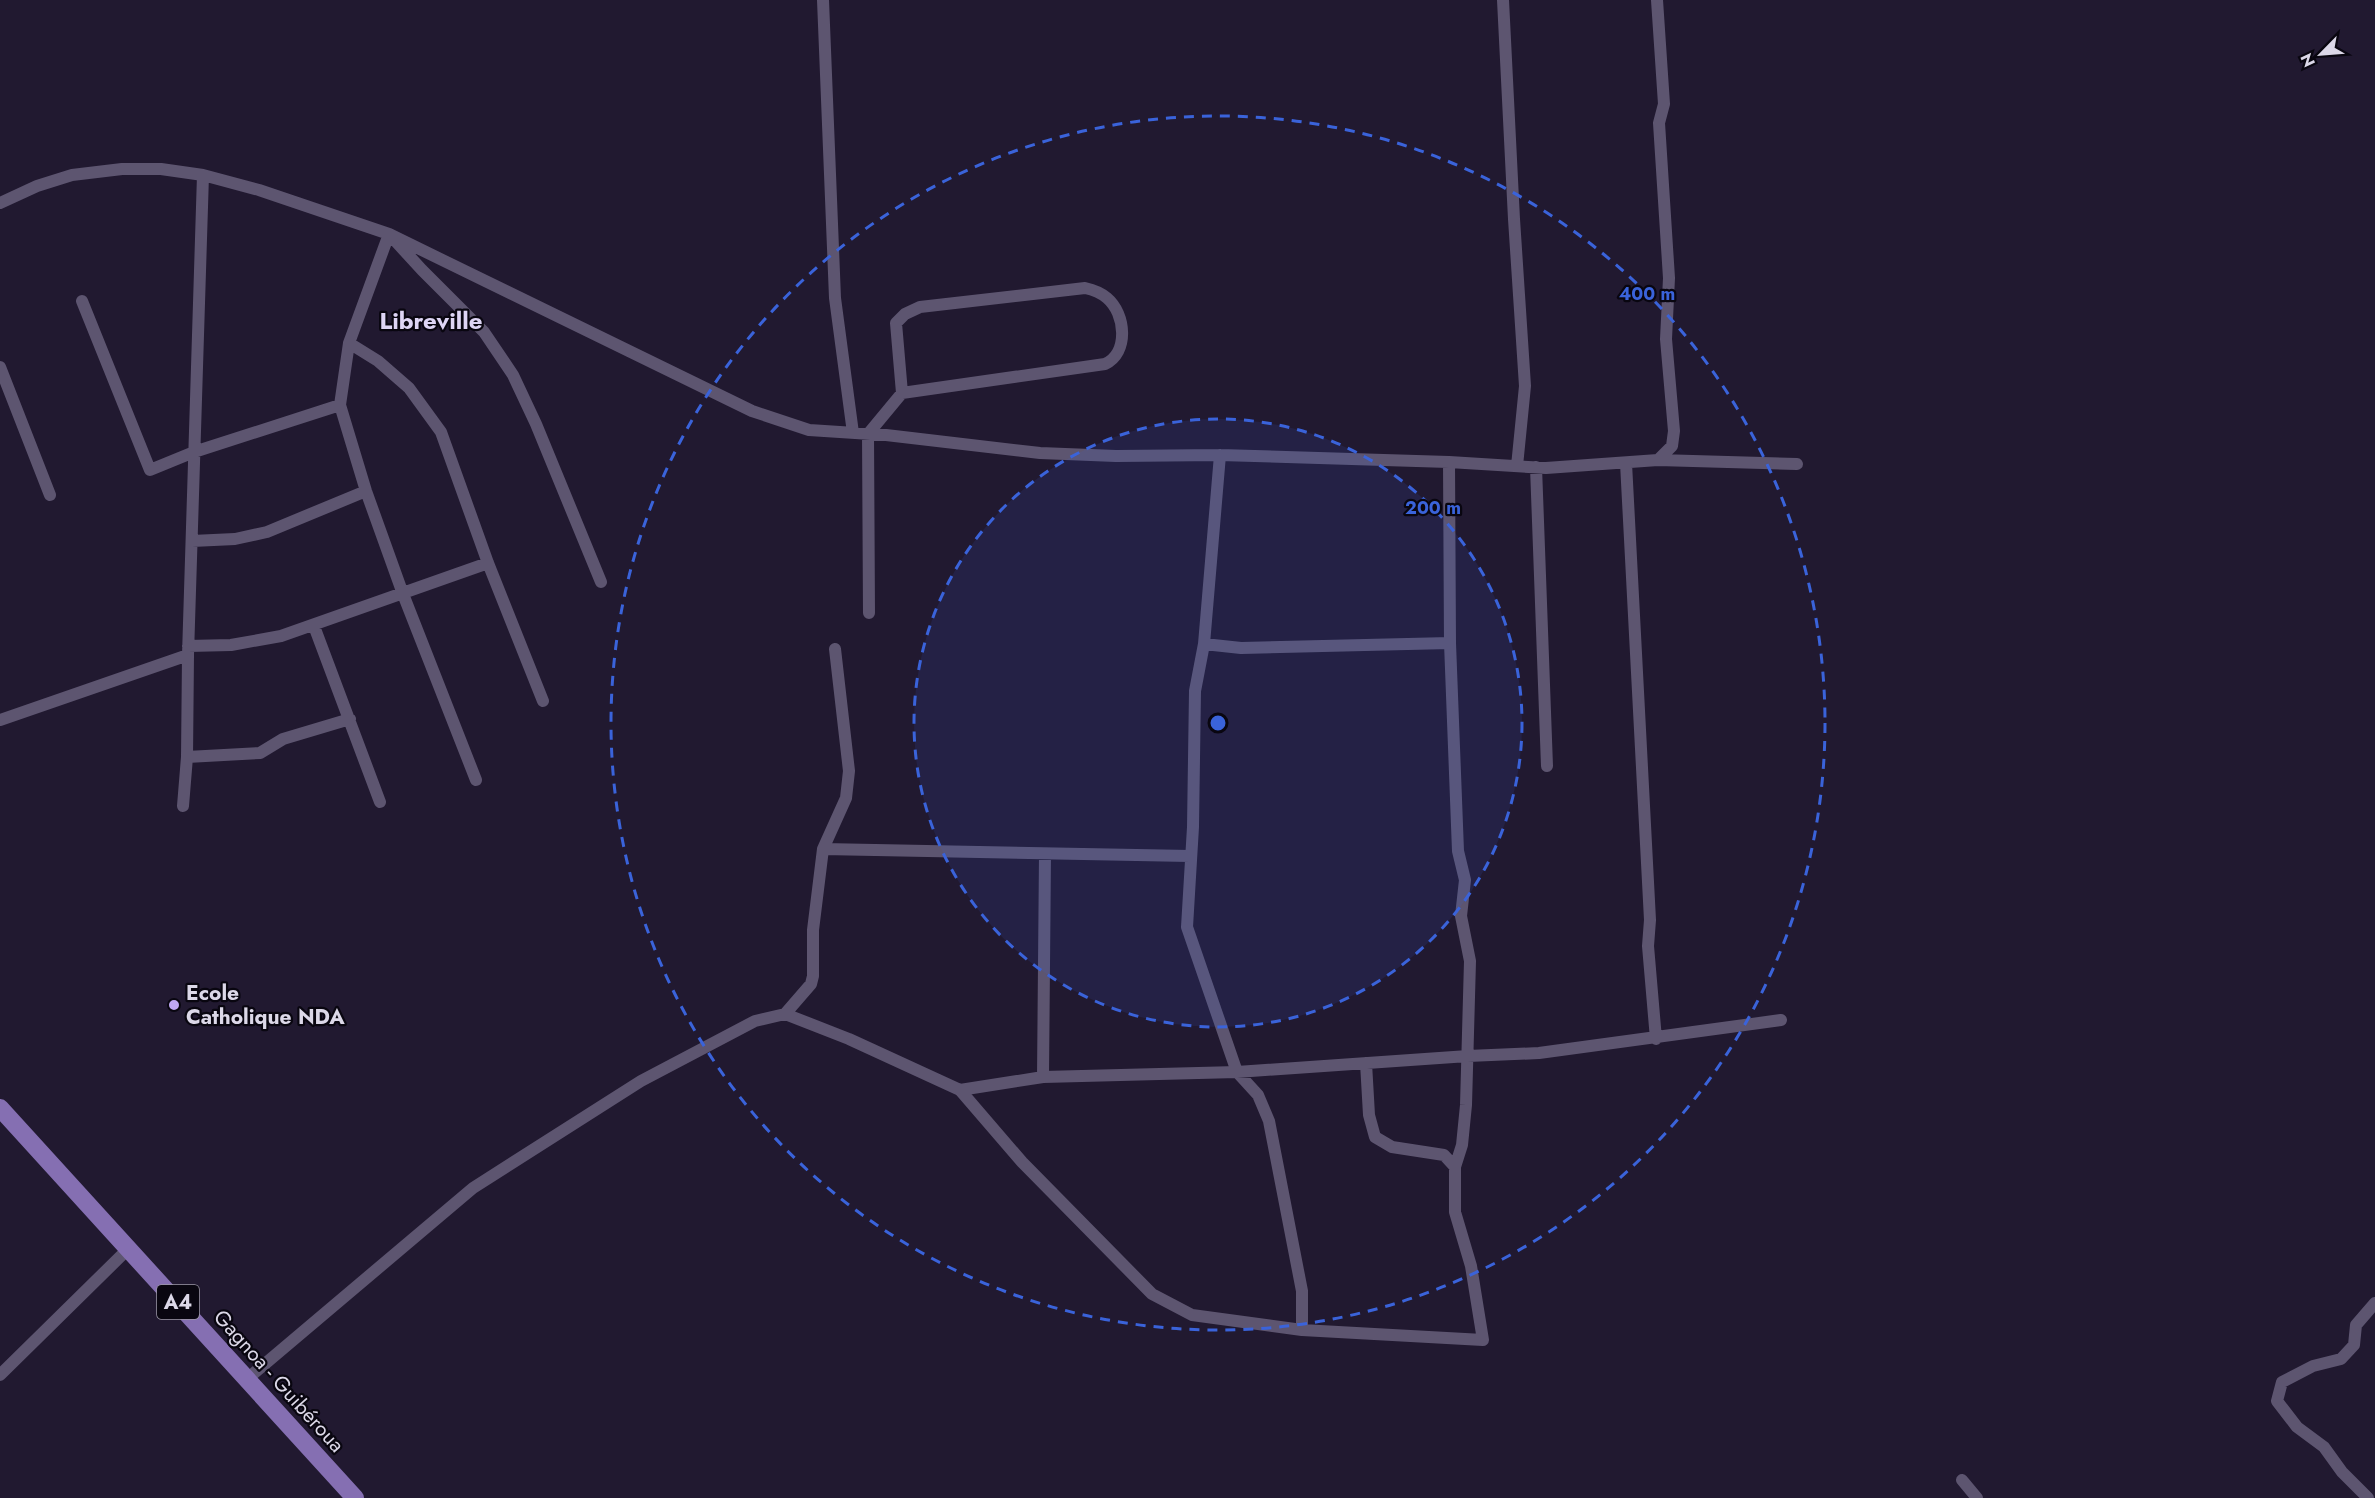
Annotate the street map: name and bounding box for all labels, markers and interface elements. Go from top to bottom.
north arrow [2291,24,2351,84]
text: N [2295,50,2321,71]
text: 400 m [1619,281,1675,307]
district label: Libreville [380,303,482,338]
text: 200 m [1405,495,1461,521]
centre of rings [1208,713,1228,733]
place label: Ecole Catholique NDA [186,978,345,1032]
marker: Ecole Catholique NDA [167,998,181,1012]
road number: A4 [157,1285,199,1319]
street label: Gagnoa - Guibéroua [207,1303,351,1459]

